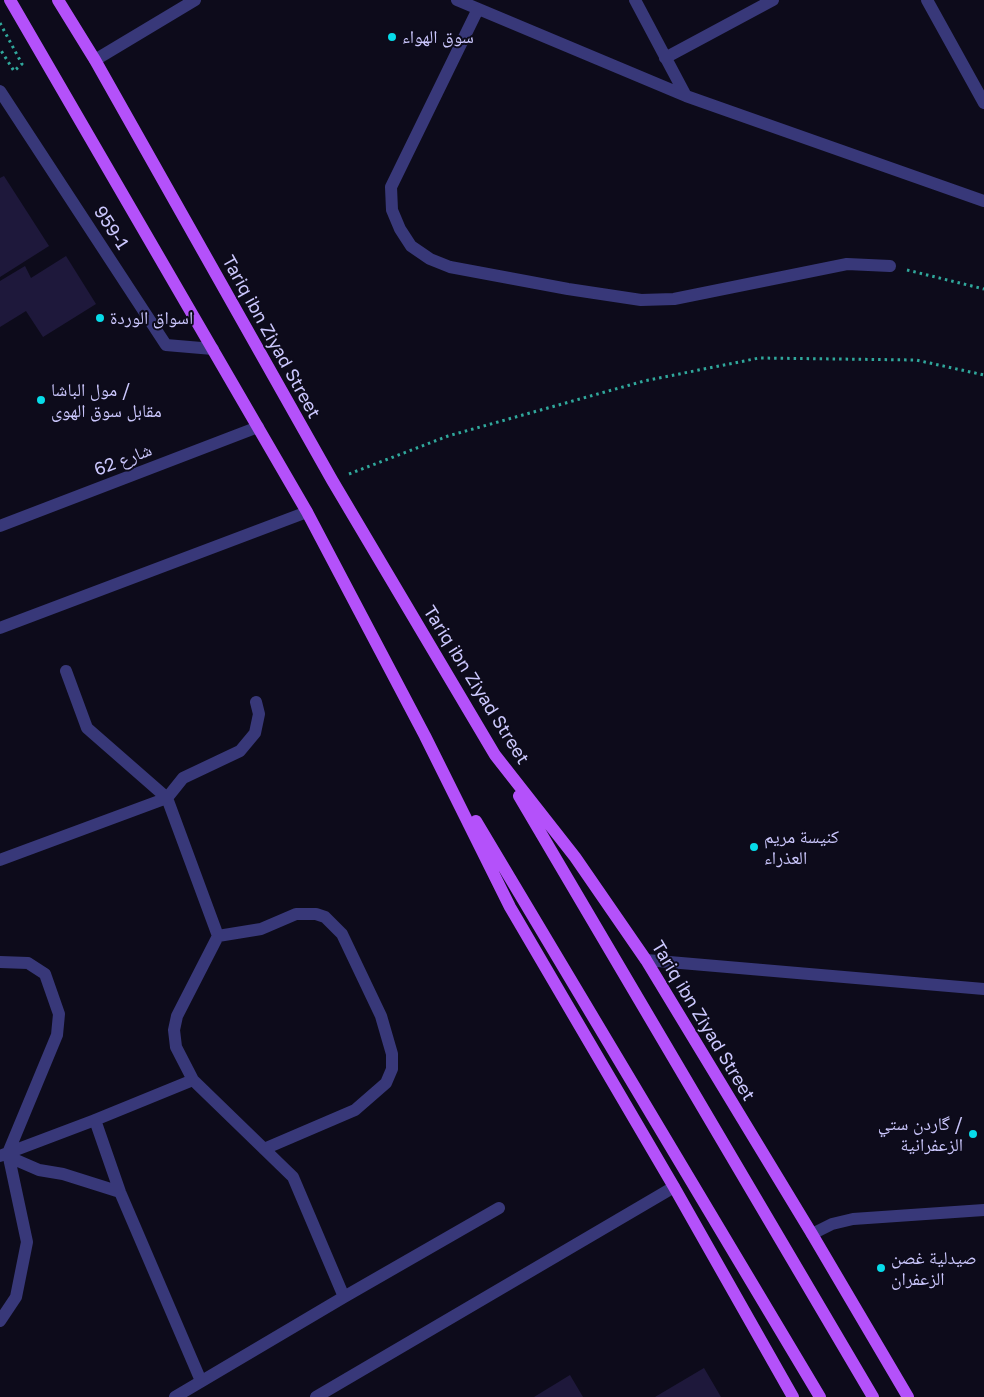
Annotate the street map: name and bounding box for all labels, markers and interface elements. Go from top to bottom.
place label: سوق الهواء [402,26,474,48]
marker: سوق الهواء [386,31,398,43]
street label: 959-1 [89,202,133,254]
street label: Tariq ibn Ziyad Street [217,252,325,422]
place label: اسواق الوردة [110,307,193,329]
marker: اسواق الوردة [94,312,106,324]
place label: مول الباشا / مقابل سوق الهوى [51,379,162,422]
marker: مول الباشا / مقابل سوق الهوى [35,394,47,406]
street label: شارع 62 [91,439,155,481]
street label: Tariq ibn Ziyad Street [418,602,534,768]
place label: كنيسة مريم العذراء [764,826,839,869]
marker: كنيسة مريم العذراء [748,841,760,853]
street label: Tariq ibn Ziyad Street [647,937,759,1105]
place label: گاردن ستي / الزعفرانية [878,1113,963,1156]
marker: گاردن ستي / الزعفرانية [967,1128,979,1140]
place label: صيدلية غصن الزعفران [891,1247,977,1290]
marker: صيدلية غصن الزعفران [875,1262,887,1274]

